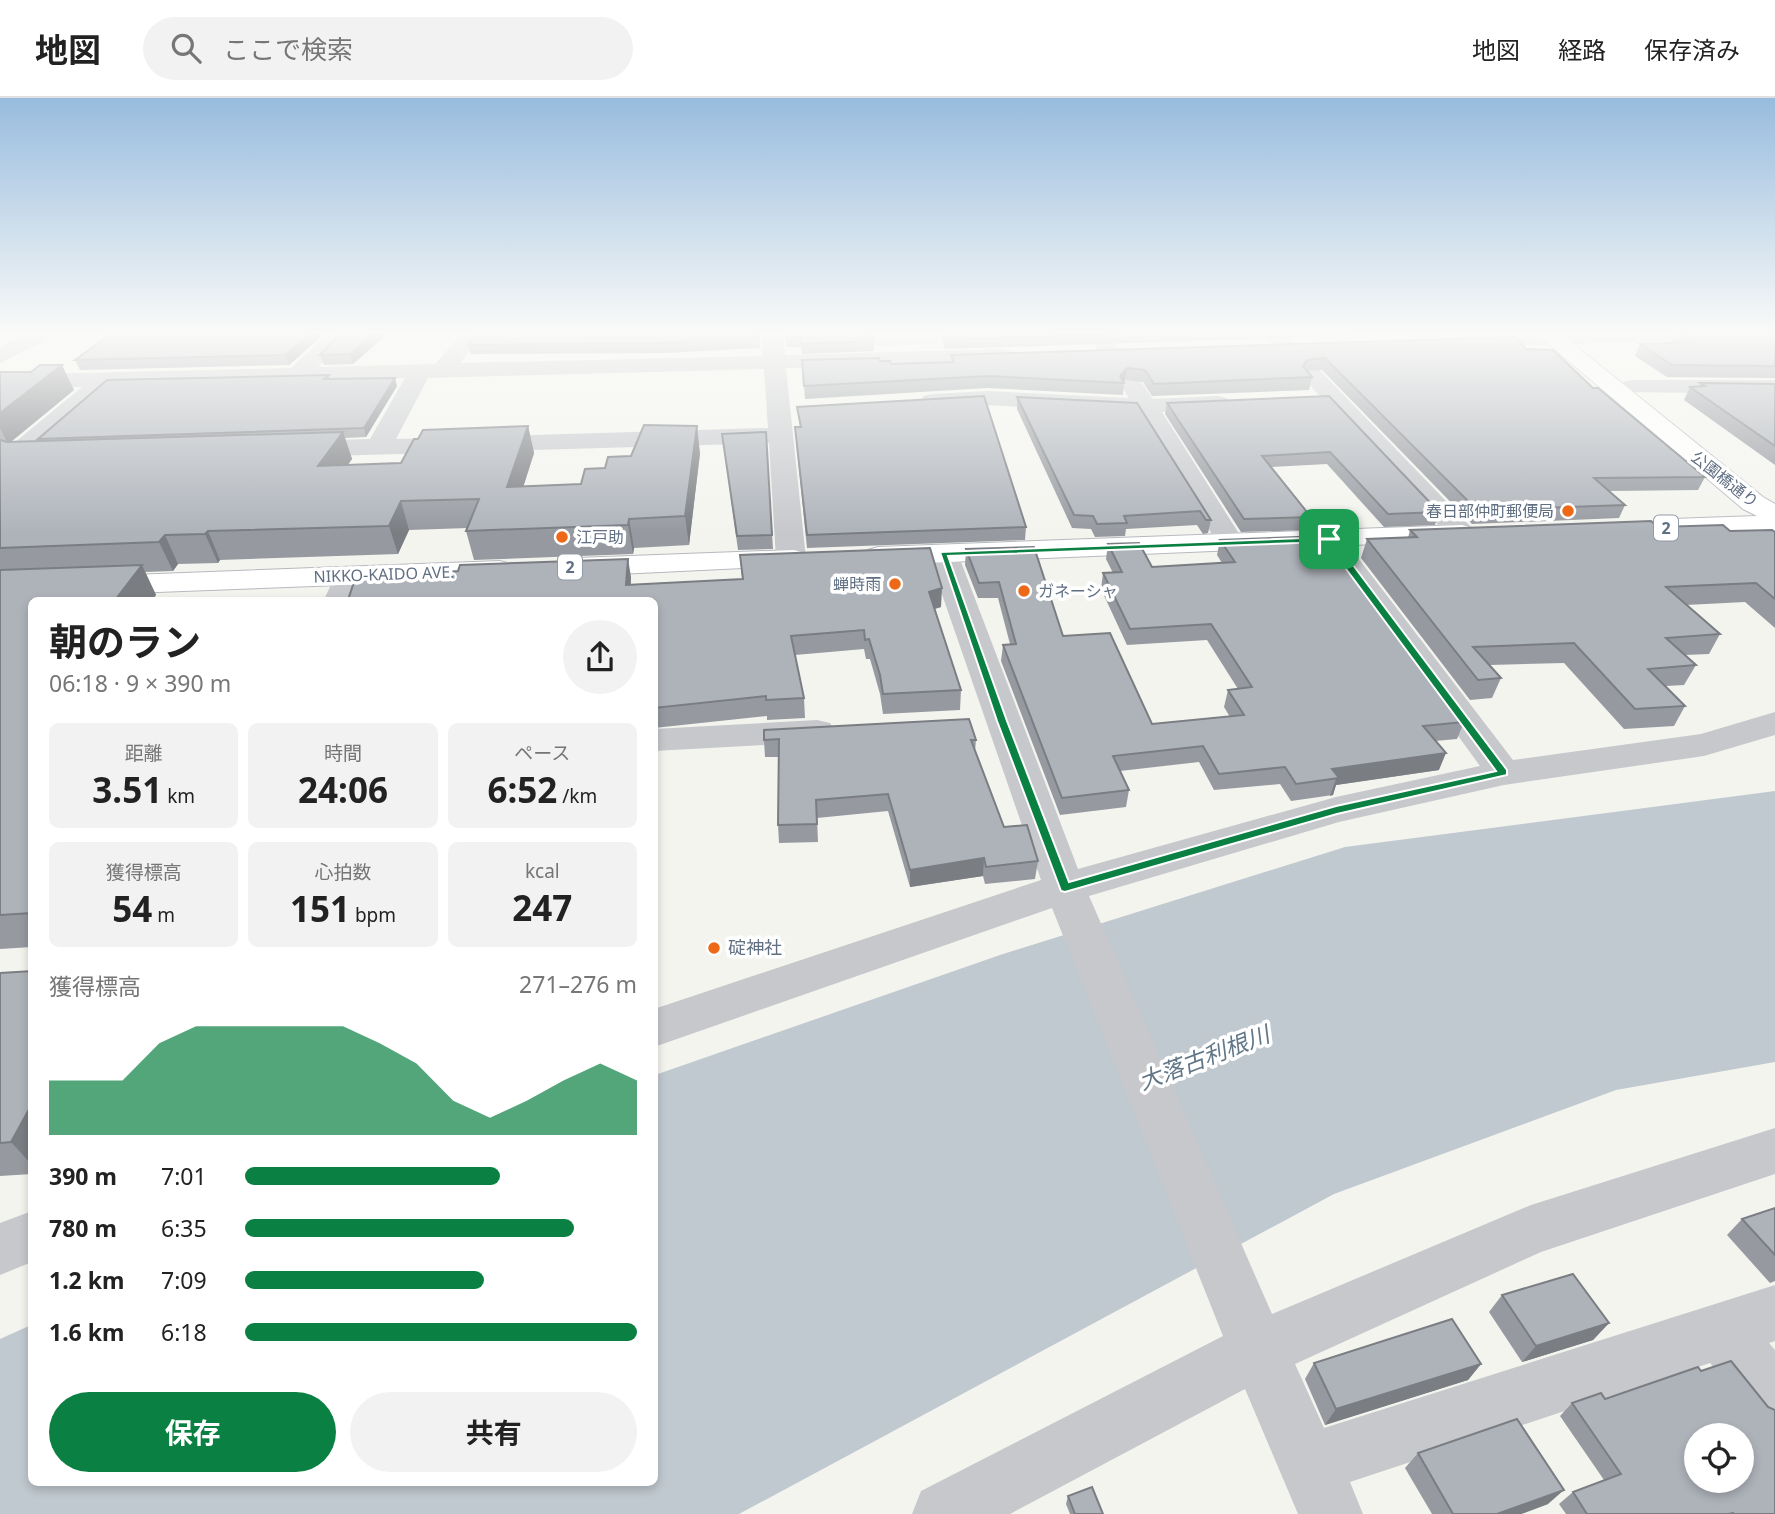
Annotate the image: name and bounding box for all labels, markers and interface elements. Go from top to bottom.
search box [143,17,633,80]
text: 地図 [35,27,101,72]
icon: search [167,29,205,67]
text: ここで検索 [223,31,353,67]
text: 地図 [1472,33,1520,66]
text: 経路 [1558,33,1606,66]
text: 保存済み [1644,33,1740,66]
street label: 公園橋通り [1687,446,1763,512]
place label: 春日部仲町郵便局 [1426,500,1554,522]
marker: 春日部仲町郵便局 [1560,503,1576,519]
pin [1299,509,1359,569]
road number: 2 [1654,516,1678,540]
icon: arrive [1310,520,1348,558]
place label: 江戸助 [576,526,624,548]
marker: 江戸助 [554,529,570,545]
road number: 2 [558,554,582,580]
street label: NIKKO-KAIDO AVE. [313,561,455,587]
place label: 蝉時雨 [833,573,881,595]
marker: 蝉時雨 [887,576,903,592]
place label: ガネーシャ [1038,580,1118,602]
marker: ガネーシャ [1016,583,1032,599]
text: 朝のラン [49,615,201,667]
button: share [563,620,637,694]
text: 06:18 · 9 × 390 m [49,667,231,699]
text: 距離 [125,740,163,766]
text: 時間 [324,740,362,766]
text: ペース [514,740,570,766]
text: 3.51 [92,766,162,813]
text: 24:06 [298,766,388,813]
text: 6:52 [487,766,557,813]
text: km [162,783,195,809]
text: /km [557,783,597,809]
text: kcal [525,858,560,884]
text: 獲得標高 [106,859,182,885]
text: 心拍数 [314,859,372,885]
text: 247 [512,884,572,931]
text: 54 [112,885,152,932]
text: 151 [290,885,350,932]
text: m [152,902,175,928]
text: bpm [350,902,396,928]
place label: 碇神社 [728,935,782,959]
marker: 碇神社 [706,940,722,956]
text: 271–276 m [519,968,637,1000]
text: 獲得標高 [49,970,141,1002]
water label: 大落古利根川 [1133,1016,1277,1097]
text: 390 m [49,1160,117,1192]
text: 7:01 [161,1160,207,1192]
text: 780 m [49,1212,117,1244]
text: 6:35 [161,1212,207,1244]
text: 1.2 km [49,1264,124,1296]
text: 7:09 [161,1264,207,1296]
text: 1.6 km [49,1316,124,1348]
text: 6:18 [161,1316,207,1348]
button: 保存 [49,1392,336,1472]
button: 共有 [350,1392,637,1472]
map controls [1684,1423,1754,1493]
button: locate [1684,1423,1754,1493]

